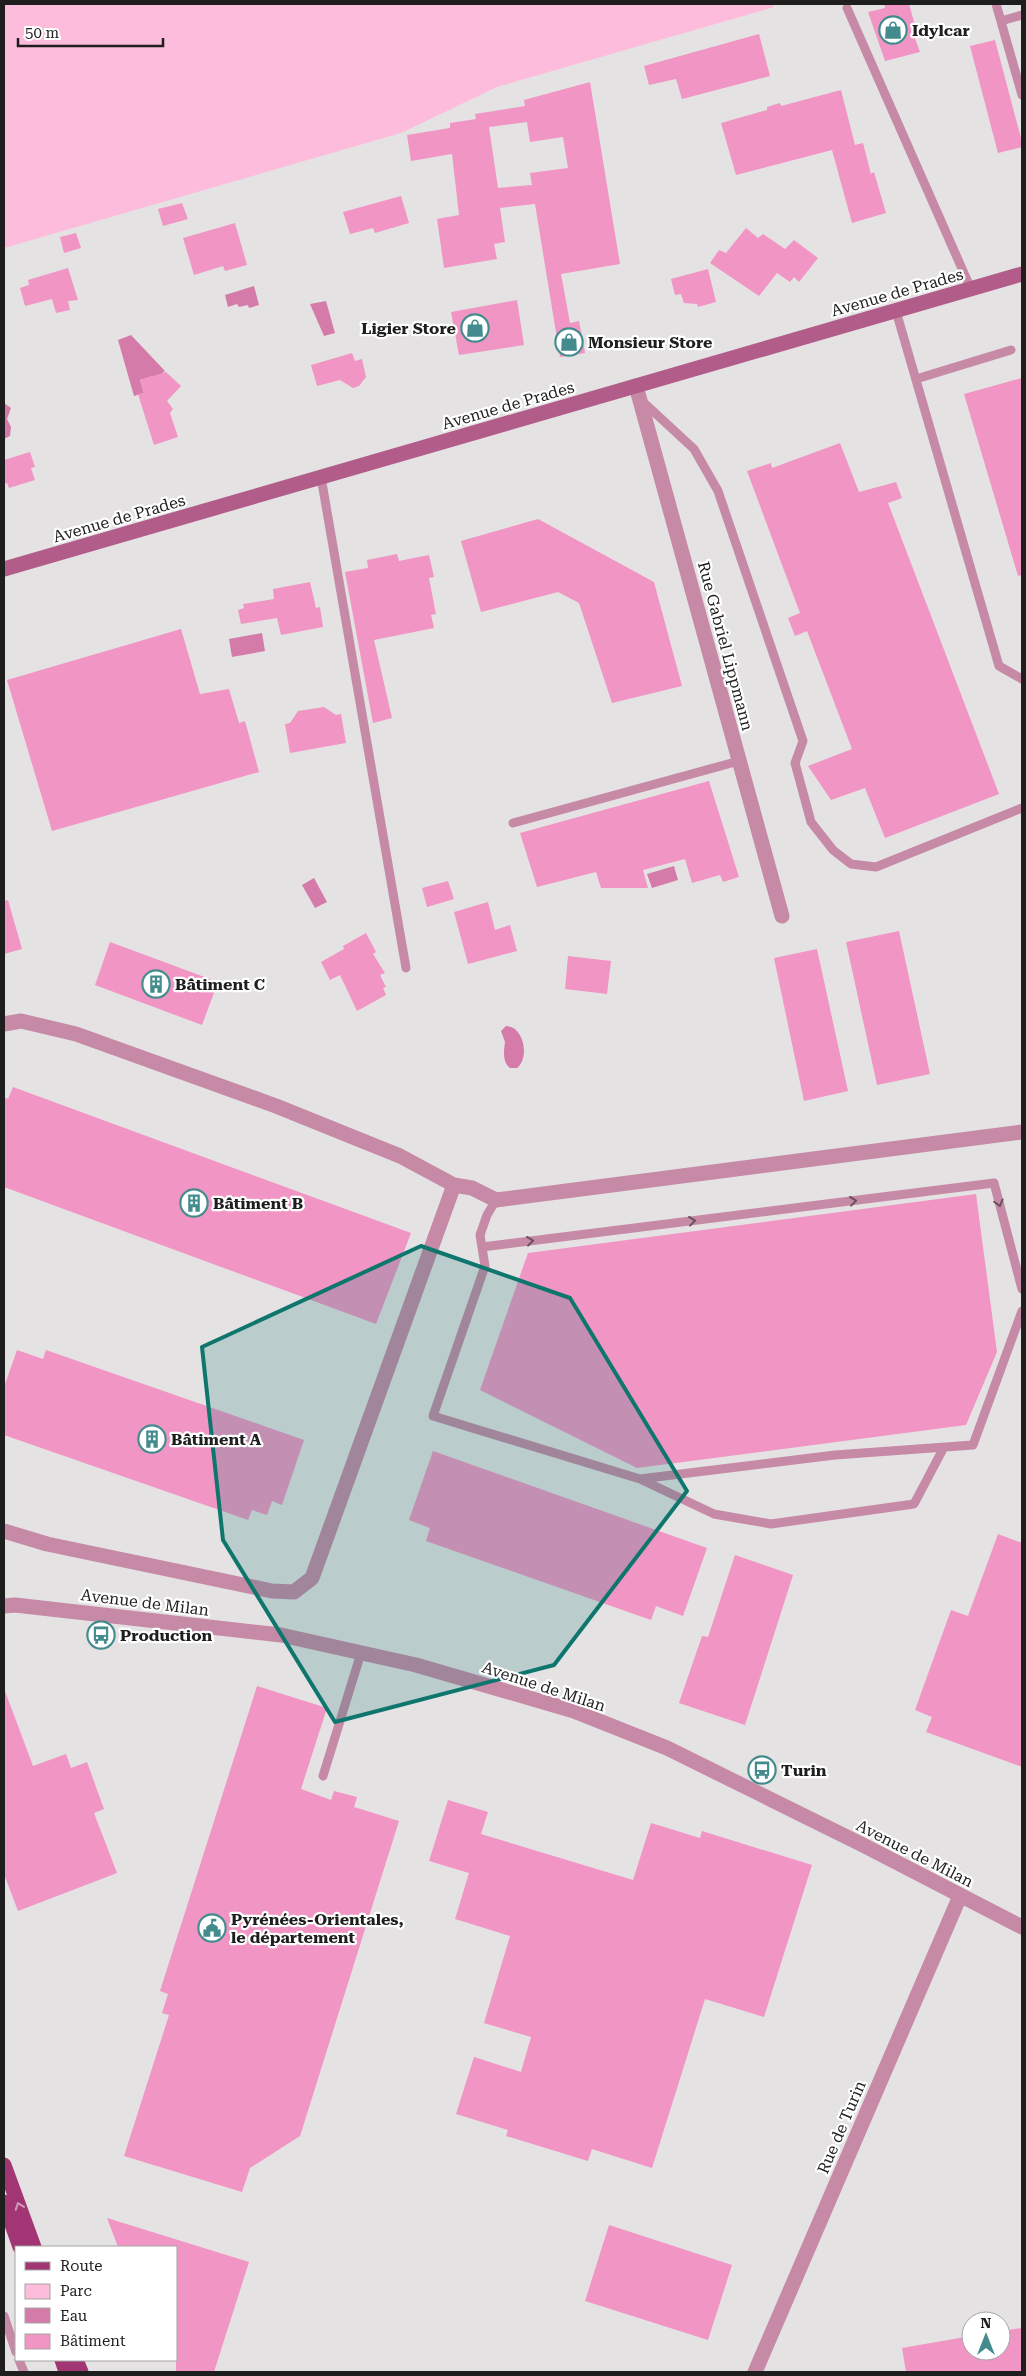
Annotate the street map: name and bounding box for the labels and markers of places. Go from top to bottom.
shop icon: Idylcar [878,15,908,45]
place label: Idylcar [912,21,970,40]
shop icon: Ligier Store [460,313,490,343]
place label: Ligier Store [361,319,456,338]
shop icon: Monsieur Store [554,327,584,357]
place label: Monsieur Store [588,333,712,352]
building icon: Bâtiment C [141,969,171,999]
place label: Bâtiment C [175,975,265,994]
building icon: Bâtiment B [179,1188,209,1218]
place label: Bâtiment B [213,1194,303,1213]
building icon: Bâtiment A [137,1424,167,1454]
place label: Bâtiment A [171,1430,262,1449]
bus stop icon: Production [86,1620,116,1650]
place label: Production [120,1626,212,1645]
bus stop icon: Turin [747,1755,777,1785]
place label: Turin [781,1761,827,1780]
place label: Pyrénées-Orientales, le département [231,1910,404,1947]
public building icon: Pyrénées-Orientales, le département [197,1913,227,1943]

